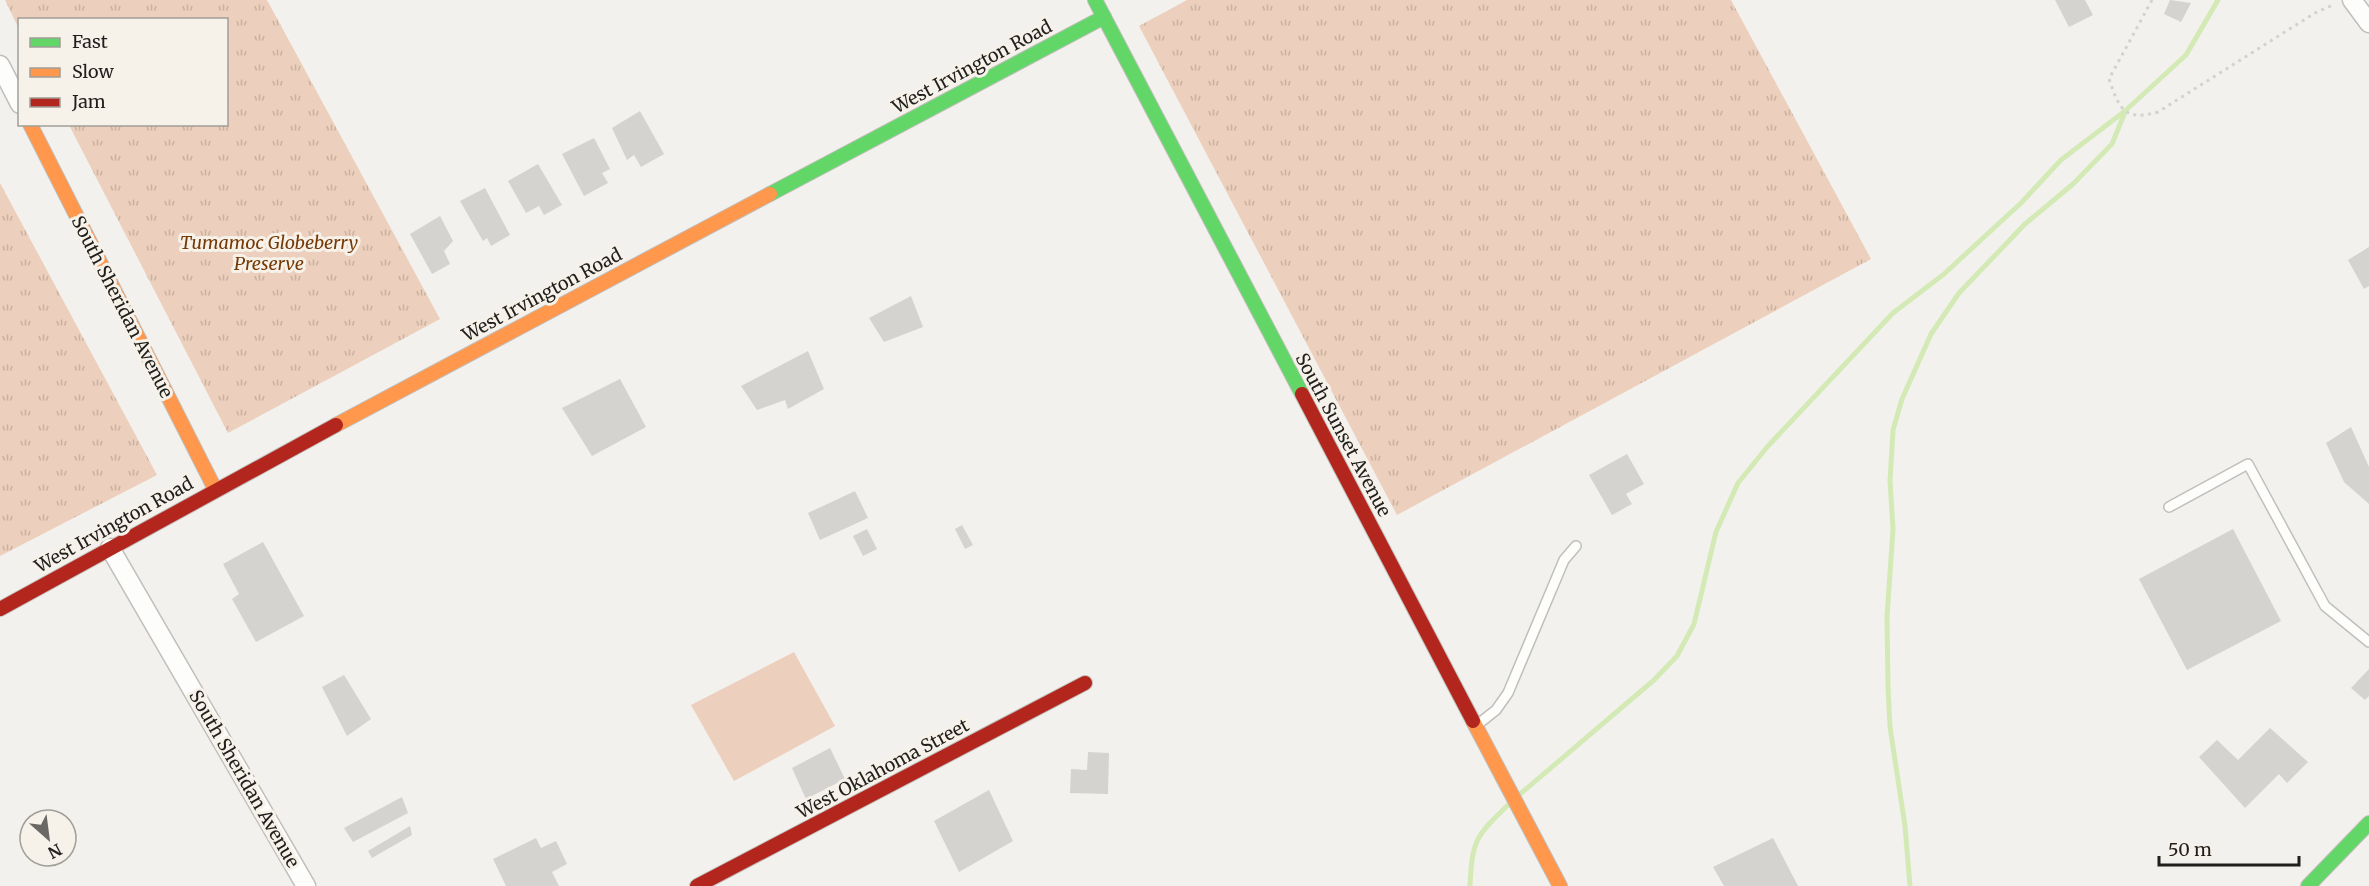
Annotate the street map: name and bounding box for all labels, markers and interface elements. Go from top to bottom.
street label: West Irvington Road [887,15,1056,119]
legend [18,18,228,126]
text: Fast [72,30,108,53]
text: Slow [72,60,115,83]
text: Jam [71,90,106,113]
street label: South Sheridan Avenue [67,212,178,402]
park label: Tumamoc Globeberry Preserve [180,231,358,275]
street label: West Irvington Road [457,243,626,347]
street label: South Sunset Avenue [1291,349,1396,520]
street label: West Irvington Road [30,471,197,578]
street label: South Sheridan Avenue [184,686,305,872]
street label: West Oklahoma Street [792,713,973,824]
north arrow [18,808,78,868]
scale bar [2159,829,2298,867]
text: 50 m [2168,838,2212,861]
text: N [44,839,65,863]

